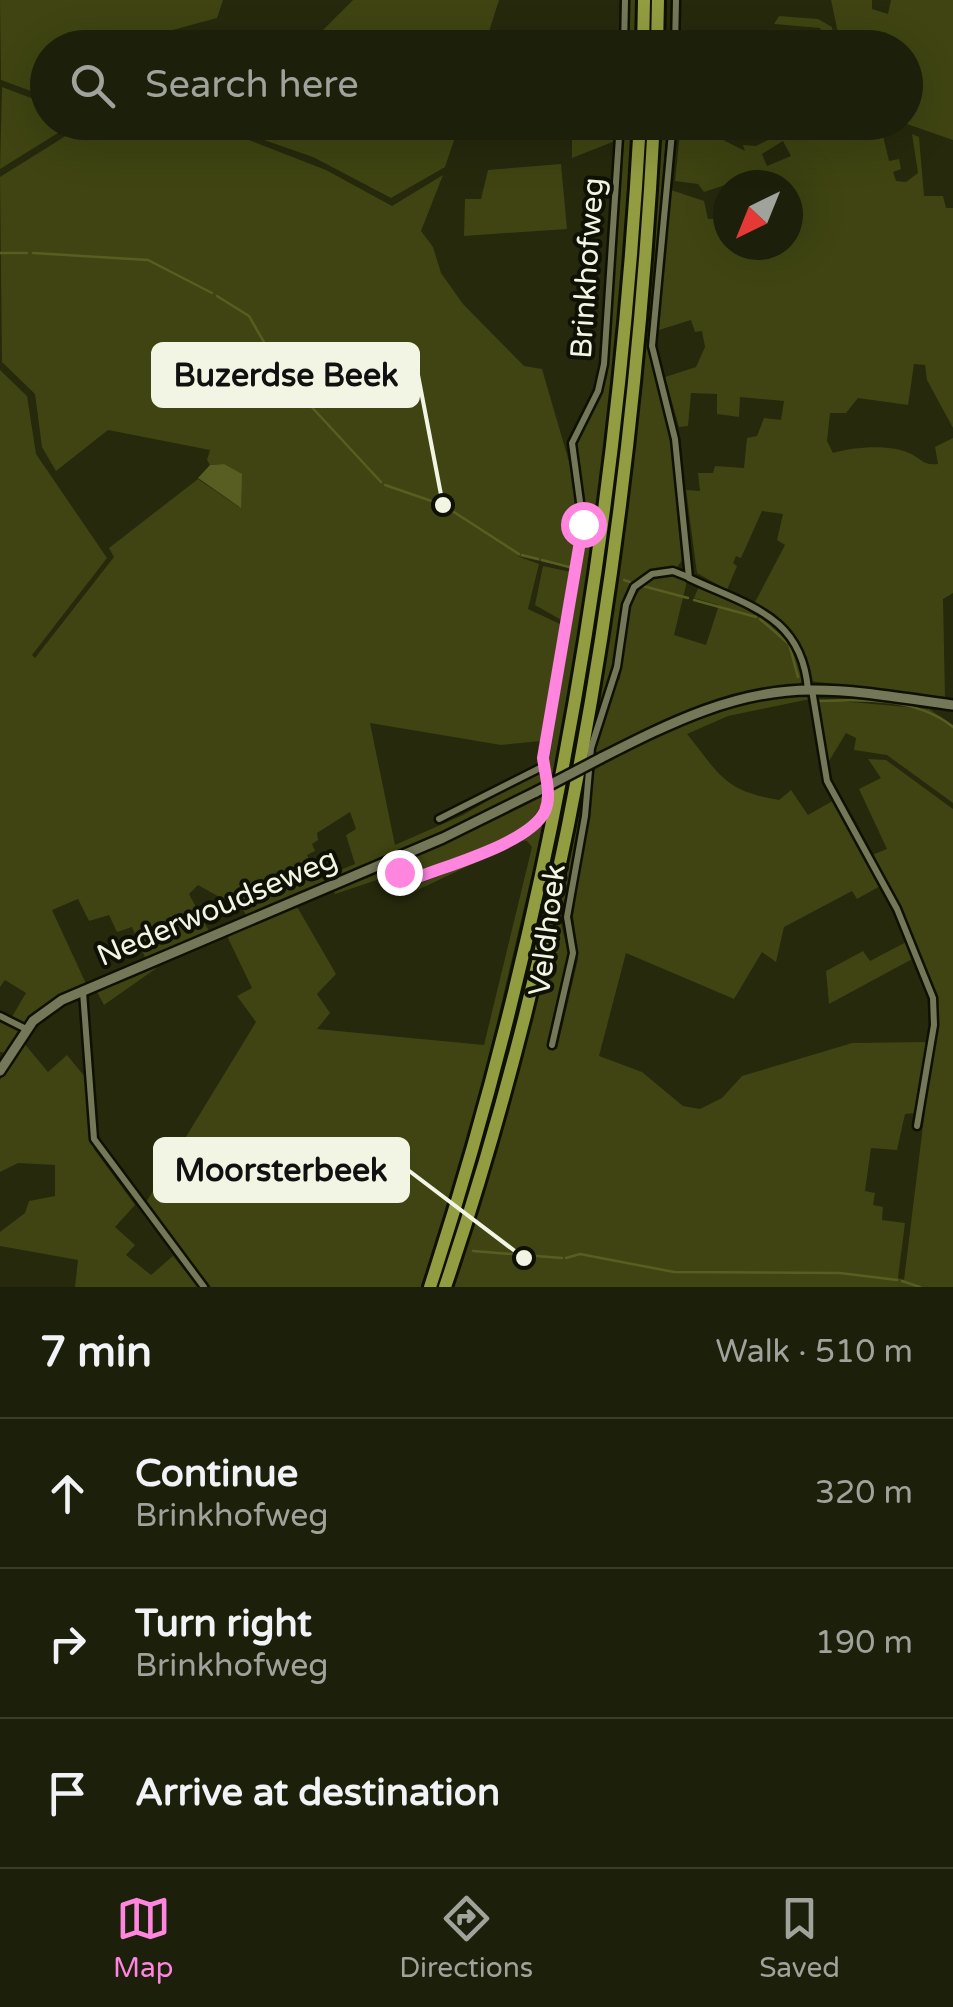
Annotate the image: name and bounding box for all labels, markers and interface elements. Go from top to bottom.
search box [30,30,923,140]
icon: search [65,58,120,113]
text: Search here [145,62,359,108]
north arrow [713,170,803,260]
street label: Brinkhofweg [563,176,612,360]
callout: Buzerdse Beek [153,344,418,406]
text: Buzerdse Beek [174,357,398,395]
route start [561,502,607,548]
street label: Nederwoudseweg [91,840,343,975]
route end [377,850,423,896]
street label: Veldhoek [521,862,574,998]
callout: Moorsterbeek [155,1139,408,1201]
text: Moorsterbeek [174,1152,388,1190]
text: 7 min [40,1327,152,1378]
text: Walk · 510 m [716,1333,913,1371]
text: Continue [135,1451,298,1497]
icon: ahead [40,1466,95,1521]
text: 320 m [815,1474,913,1512]
text: Brinkhofweg [135,1497,329,1535]
text: Turn right [135,1601,312,1647]
icon: right [40,1616,95,1671]
text: 190 m [815,1624,913,1662]
text: Brinkhofweg [135,1647,329,1685]
icon: arrive [40,1766,95,1821]
text: Arrive at destination [135,1770,500,1816]
tab: Map [113,1891,173,1985]
tab: Directions [399,1891,533,1985]
tab: Saved [759,1891,840,1985]

